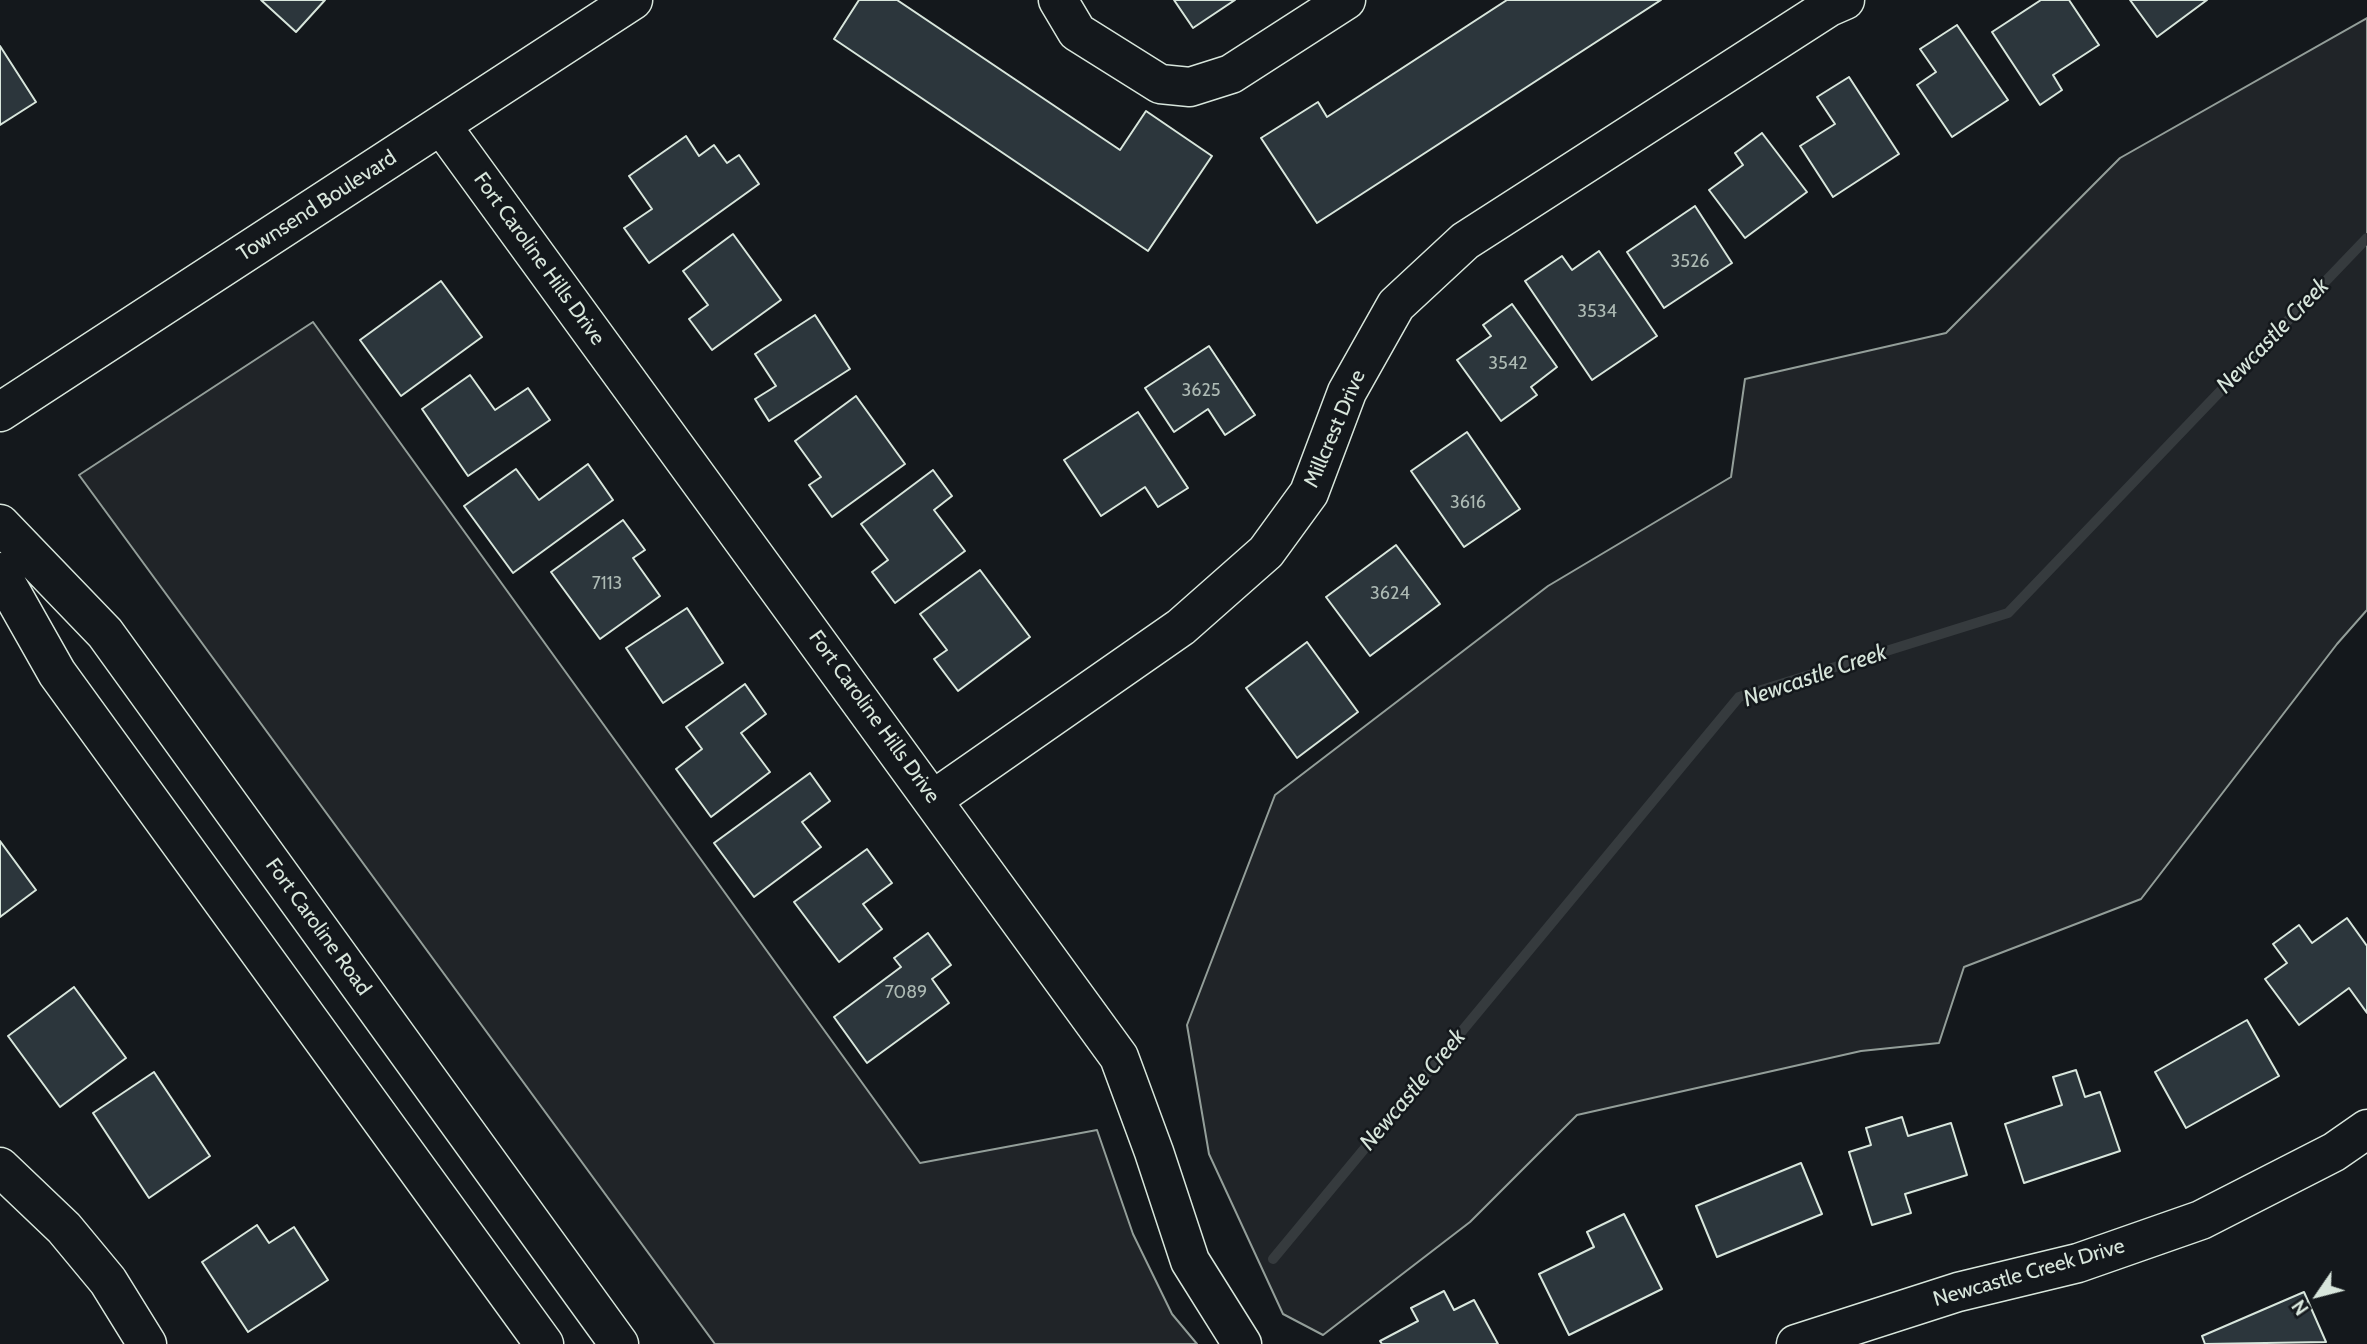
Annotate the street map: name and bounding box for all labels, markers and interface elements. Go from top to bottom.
street label: Townsend Boulevard [233,145,401,267]
street label: Fort Caroline Hills Drive [468,168,610,350]
house number: 3526 [1670,251,1710,273]
water label: Newcastle Creek [2211,273,2335,399]
house number: 3534 [1577,301,1617,323]
house number: 3542 [1488,353,1528,375]
street label: Millcrest Drive [1299,366,1371,492]
house number: 3625 [1181,380,1221,402]
house number: 3616 [1450,492,1486,514]
house number: 7113 [592,573,622,595]
house number: 3624 [1370,583,1410,605]
street label: Fort Caroline Hills Drive [803,626,945,808]
water label: Newcastle Creek [1740,639,1890,713]
street label: Fort Caroline Road [260,854,376,1000]
house number: 7089 [885,982,927,1004]
water label: Newcastle Creek [1354,1024,1472,1156]
street label: Newcastle Creek Drive [1930,1234,2128,1312]
north arrow [2283,1260,2353,1330]
text: N [2287,1295,2314,1319]

